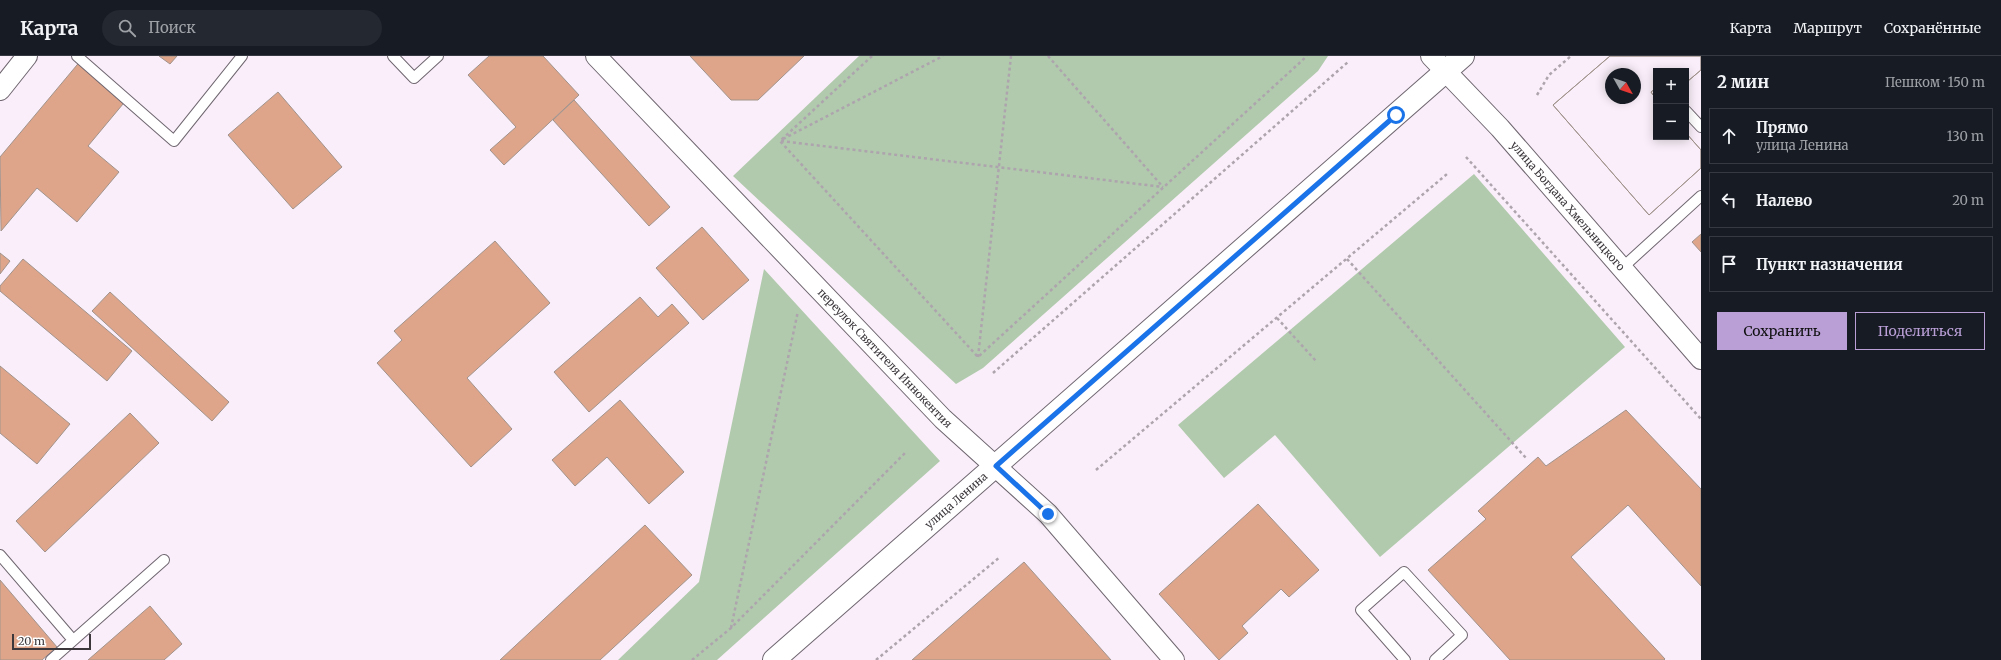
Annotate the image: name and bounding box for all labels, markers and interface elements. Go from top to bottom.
search box [102,10,382,46]
text: Карта [20,16,78,40]
icon: search [116,17,138,39]
text: Поиск [148,18,196,37]
text: Карта [1730,19,1771,37]
text: Маршрут [1793,19,1862,37]
text: Сохранённые [1884,19,1981,37]
north arrow [1605,68,1641,104]
map controls [1653,68,1689,140]
button: + [1653,68,1689,104]
text: 2 мин [1717,71,1769,93]
text: Пешком · 150 m [1885,74,1985,91]
button: − [1653,104,1689,140]
route start [1387,106,1405,124]
text: Прямо [1756,118,1808,137]
icon: ahead [1718,125,1740,147]
text: 130 m [1947,128,1984,145]
text: улица Ленина [1756,137,1849,154]
street label: улица Богдана Хмельницкого [1508,138,1628,274]
icon: left [1718,189,1740,211]
text: Налево [1756,191,1812,210]
text: 20 m [1952,192,1984,209]
icon: arrive [1718,253,1740,275]
text: Пункт назначения [1756,255,1903,274]
street label: переулок Святителя Иннокентия [815,285,955,431]
button: Сохранить [1717,312,1847,350]
button: Поделиться [1855,312,1985,350]
street label: улица Ленина [922,469,990,532]
route end [1039,505,1057,523]
scale bar [12,632,91,651]
text: 20 m [18,634,45,648]

